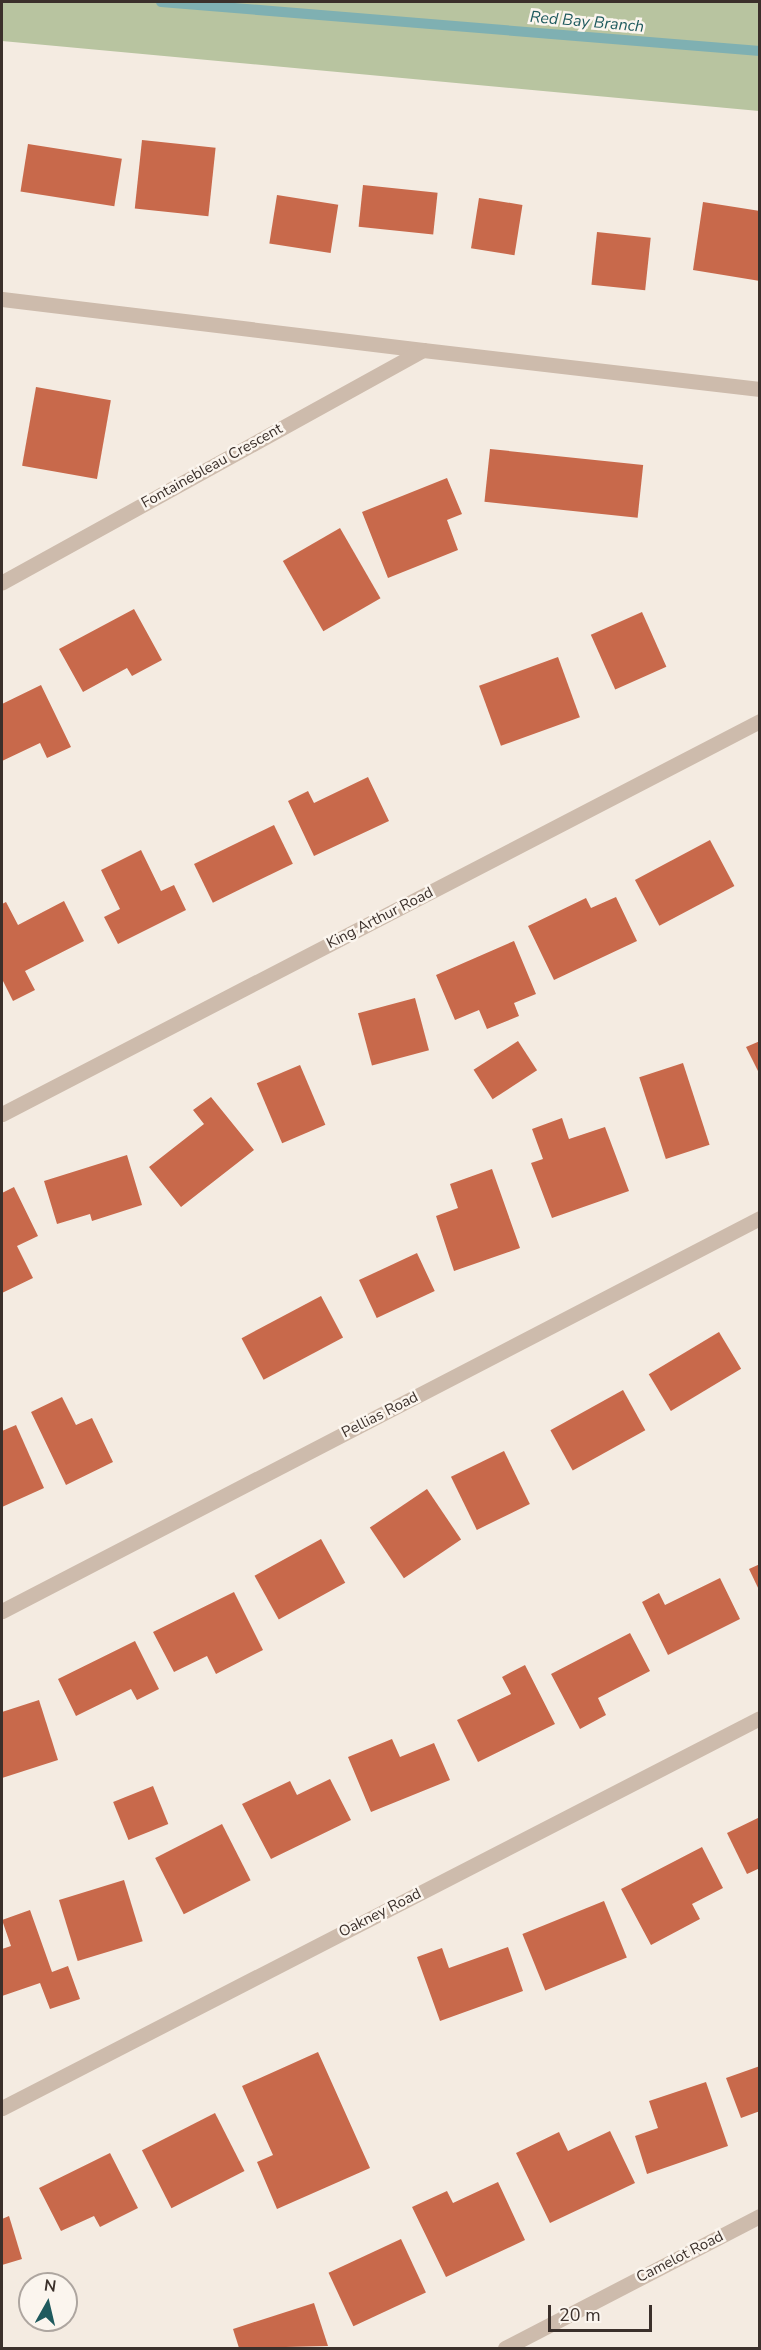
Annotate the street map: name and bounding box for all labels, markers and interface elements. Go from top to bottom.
water label: Red Bay Branch [529,7,645,37]
street label: Fontainebleau Crescent [138,420,286,512]
street label: King Arthur Road [324,883,436,953]
street label: Pellias Road [339,1388,421,1442]
street label: Oakney Road [336,1885,424,1941]
street label: Camelot Road [633,2227,727,2287]
north arrow [18,2272,78,2332]
text: N [43,2274,58,2298]
scale bar [551,2293,654,2331]
text: 20 m [559,2303,601,2327]

